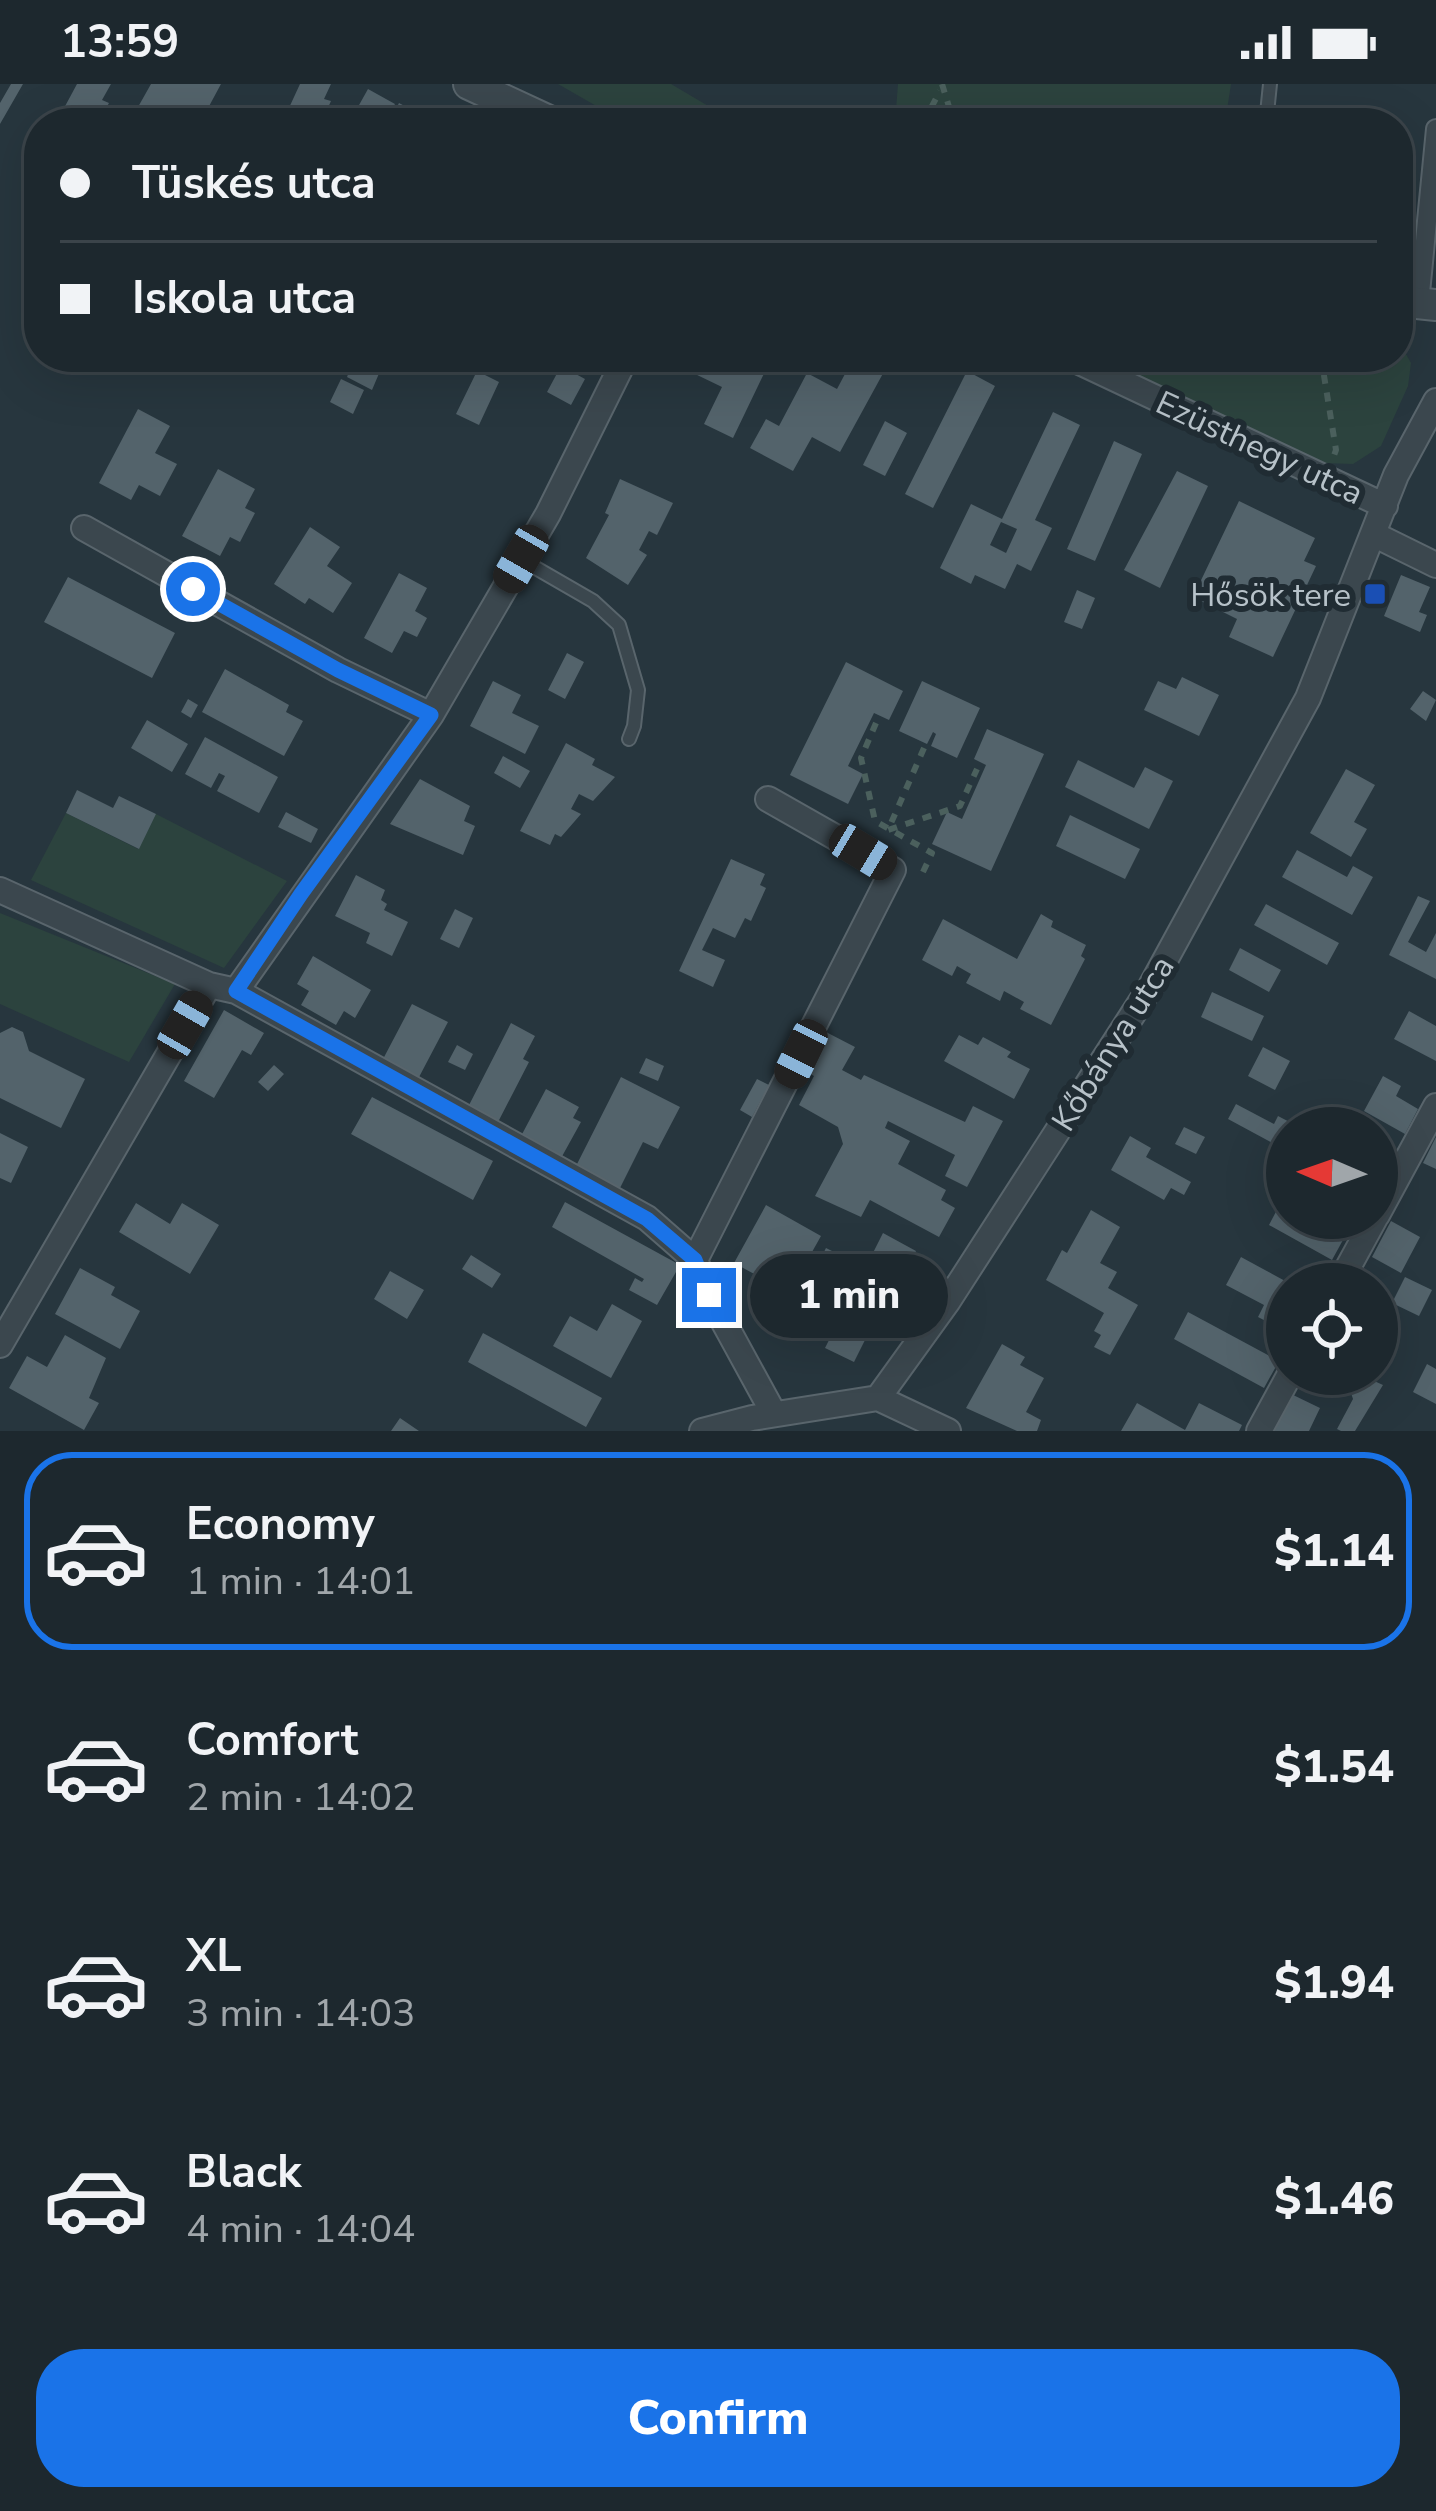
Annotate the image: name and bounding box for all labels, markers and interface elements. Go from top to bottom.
text: 13:59 [60,12,179,73]
text: Tüskés utca [132,153,376,214]
text: Iskola utca [132,268,356,329]
street label: Ezüsthegy utca [1148,381,1370,516]
car [487,519,555,599]
route start [166,562,220,616]
place label: Hősök tere [1190,573,1351,618]
marker: Hősök tere [1362,581,1388,607]
car [823,818,903,886]
street label: Kőbánya utca [1041,947,1185,1140]
car [151,985,219,1065]
car [769,1014,833,1094]
north arrow [1266,1107,1398,1239]
map controls [1266,1107,1398,1395]
callout: 1 min [751,1253,949,1337]
button: locate [1266,1263,1398,1395]
route end [682,1268,736,1322]
text: 1 min [798,1269,900,1322]
text: Economy [186,1494,375,1555]
icon: car [42,1497,150,1605]
text: $1.14 [1274,1521,1394,1582]
text: 1 min · 14:01 [186,1555,415,1608]
text: Comfort [186,1710,358,1771]
icon: car [42,1713,150,1821]
text: $1.54 [1274,1737,1394,1798]
text: 2 min · 14:02 [186,1771,415,1824]
text: XL [186,1926,242,1987]
icon: car [42,1929,150,2037]
text: $1.94 [1274,1953,1394,2014]
text: 3 min · 14:03 [186,1987,415,2040]
text: Black [186,2142,301,2203]
icon: car [42,2145,150,2253]
text: $1.46 [1274,2169,1394,2230]
text: 4 min · 14:04 [186,2203,415,2256]
button: Confirm [36,2349,1400,2487]

